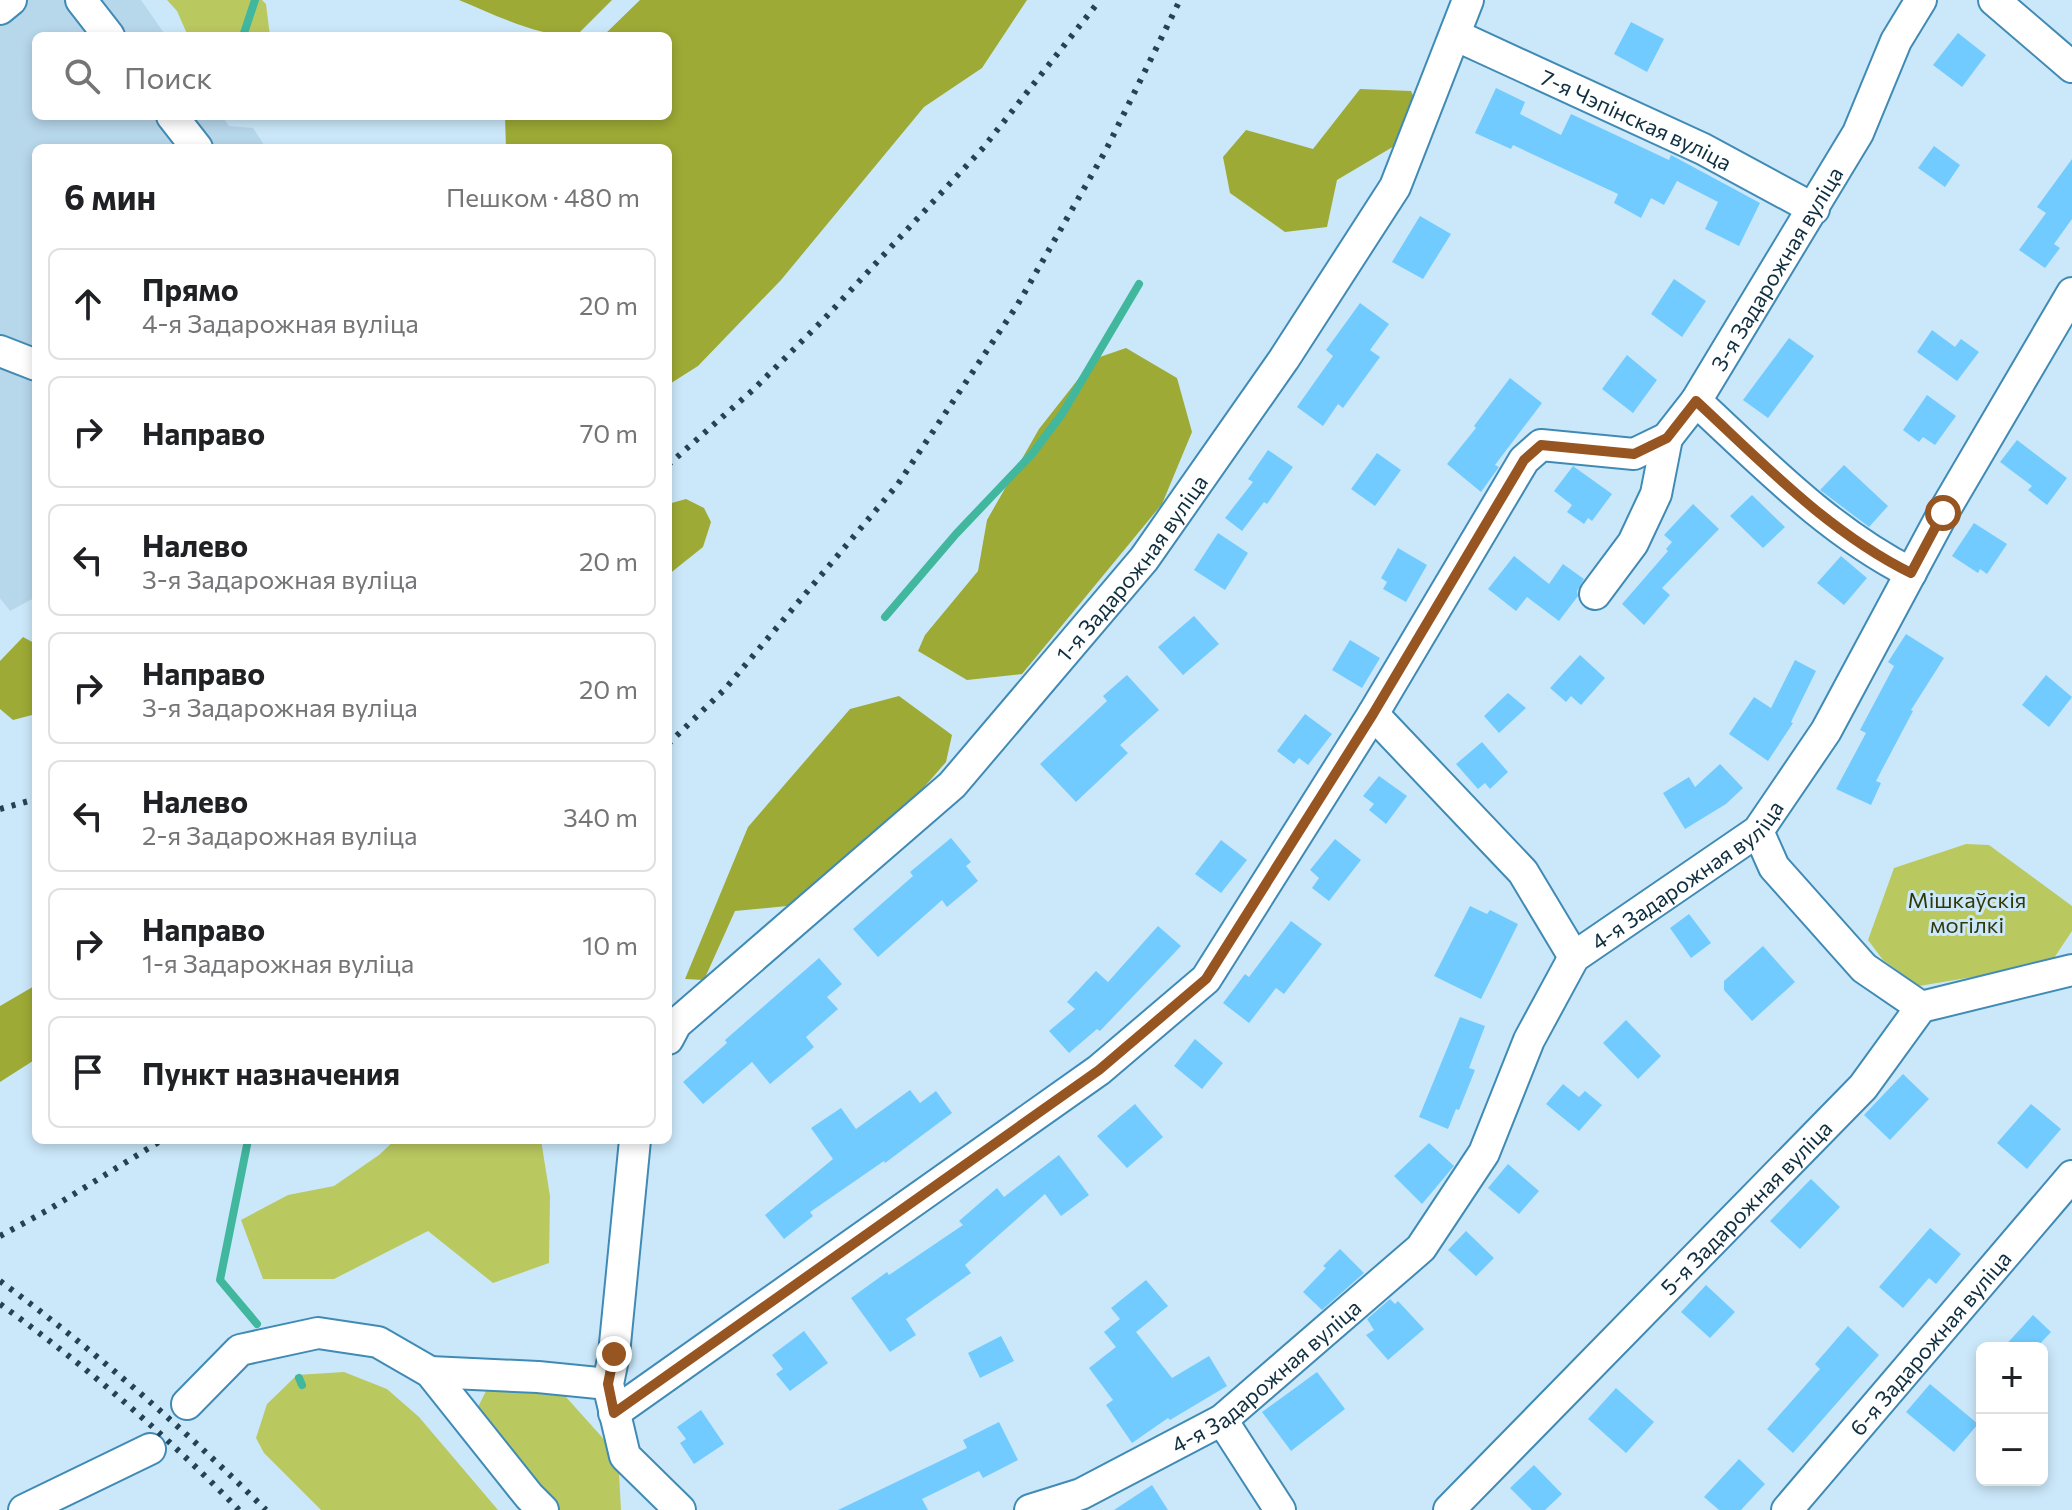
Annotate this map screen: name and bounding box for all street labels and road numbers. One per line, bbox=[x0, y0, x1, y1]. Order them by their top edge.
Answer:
street label: 7-я Чэпінская вуліца bbox=[1537, 63, 1737, 176]
street label: 3-я Задарожная вуліца bbox=[1704, 161, 1848, 375]
street label: 1-я Задарожная вуліца bbox=[1050, 469, 1213, 667]
street label: 4-я Задарожная вуліца bbox=[1585, 795, 1788, 955]
street label: 5-я Задарожная вуліца bbox=[1654, 1114, 1837, 1300]
street label: 6-я Задарожная вуліца bbox=[1843, 1245, 2016, 1441]
street label: 4-я Задарожная вуліца bbox=[1166, 1293, 1366, 1458]

